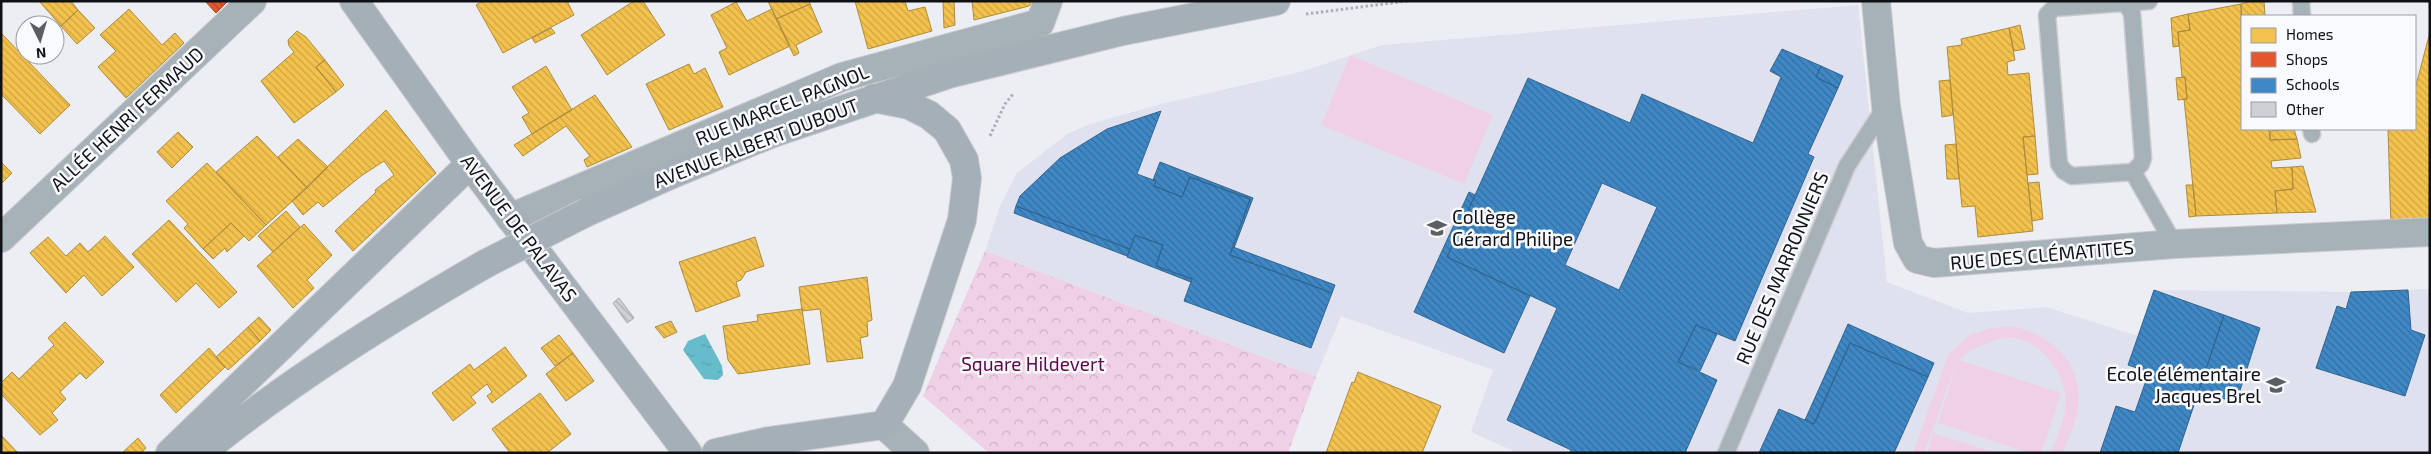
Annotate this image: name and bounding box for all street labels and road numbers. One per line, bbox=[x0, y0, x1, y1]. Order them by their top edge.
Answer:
street label: ALLÉE HENRI FERMAUD bbox=[45, 42, 208, 196]
street label: RUE MARCEL PAGNOL bbox=[692, 59, 872, 150]
street label: AVENUE ALBERT DUBOUT bbox=[650, 93, 862, 192]
street label: AVENUE DE PALAVAS bbox=[456, 149, 582, 306]
street label: RUE DES MARRONNIERS bbox=[1731, 168, 1833, 368]
street label: RUE DES CLÉMATITES bbox=[1949, 235, 2135, 274]

